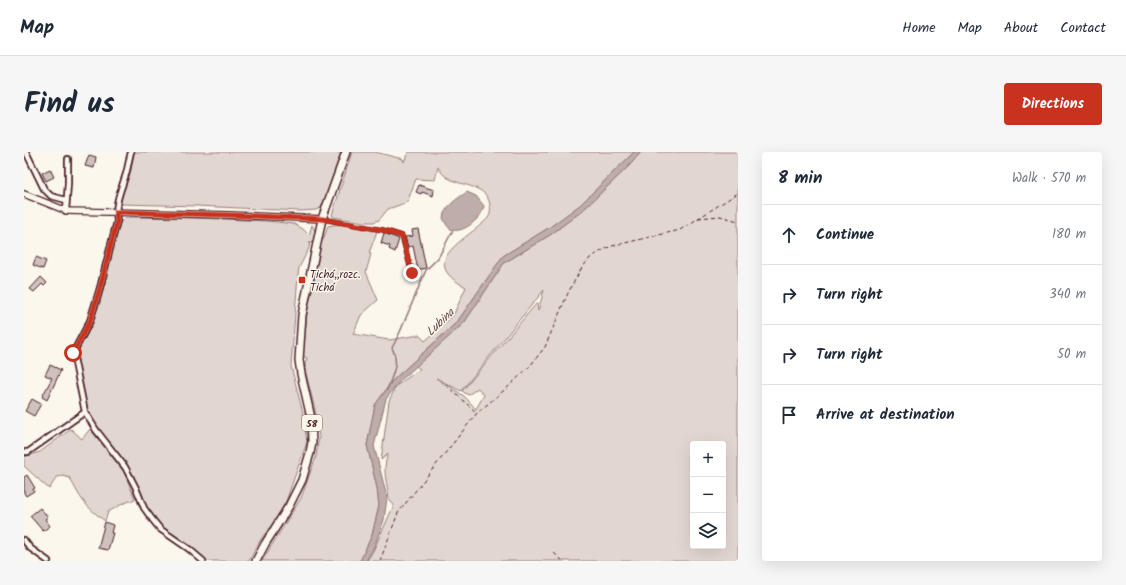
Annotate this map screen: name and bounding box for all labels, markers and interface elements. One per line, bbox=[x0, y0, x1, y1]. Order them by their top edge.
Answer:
text: Map bbox=[20, 13, 54, 43]
text: Home bbox=[902, 17, 936, 39]
text: Map bbox=[958, 17, 982, 39]
text: About bbox=[1004, 17, 1038, 39]
text: Contact bbox=[1060, 17, 1106, 39]
text: Find us bbox=[24, 82, 115, 127]
button: Directions bbox=[1004, 83, 1102, 125]
text: 8 min bbox=[778, 165, 822, 192]
text: Walk · 570 m bbox=[1012, 168, 1086, 189]
text: Continue bbox=[816, 223, 874, 247]
icon: ahead bbox=[778, 224, 800, 246]
text: 180 m bbox=[1052, 224, 1086, 245]
route end bbox=[403, 264, 421, 282]
place label: Tichá,,rozc. Tichá bbox=[310, 266, 360, 297]
marker: Tichá,,rozc. Tichá bbox=[297, 275, 307, 285]
text: Turn right bbox=[816, 283, 883, 307]
icon: right bbox=[778, 284, 800, 306]
text: 340 m bbox=[1049, 284, 1086, 305]
water label: Lubina bbox=[422, 303, 460, 341]
text: Turn right bbox=[816, 343, 883, 367]
route start bbox=[64, 344, 82, 362]
icon: right bbox=[778, 344, 800, 366]
text: 50 m bbox=[1057, 344, 1086, 365]
text: Arrive at destination bbox=[816, 403, 955, 427]
icon: arrive bbox=[778, 404, 800, 426]
road number: 58 bbox=[302, 415, 322, 431]
map controls bbox=[690, 441, 726, 549]
button: + bbox=[690, 441, 726, 477]
button: − bbox=[690, 477, 726, 513]
button: layers bbox=[690, 513, 726, 549]

